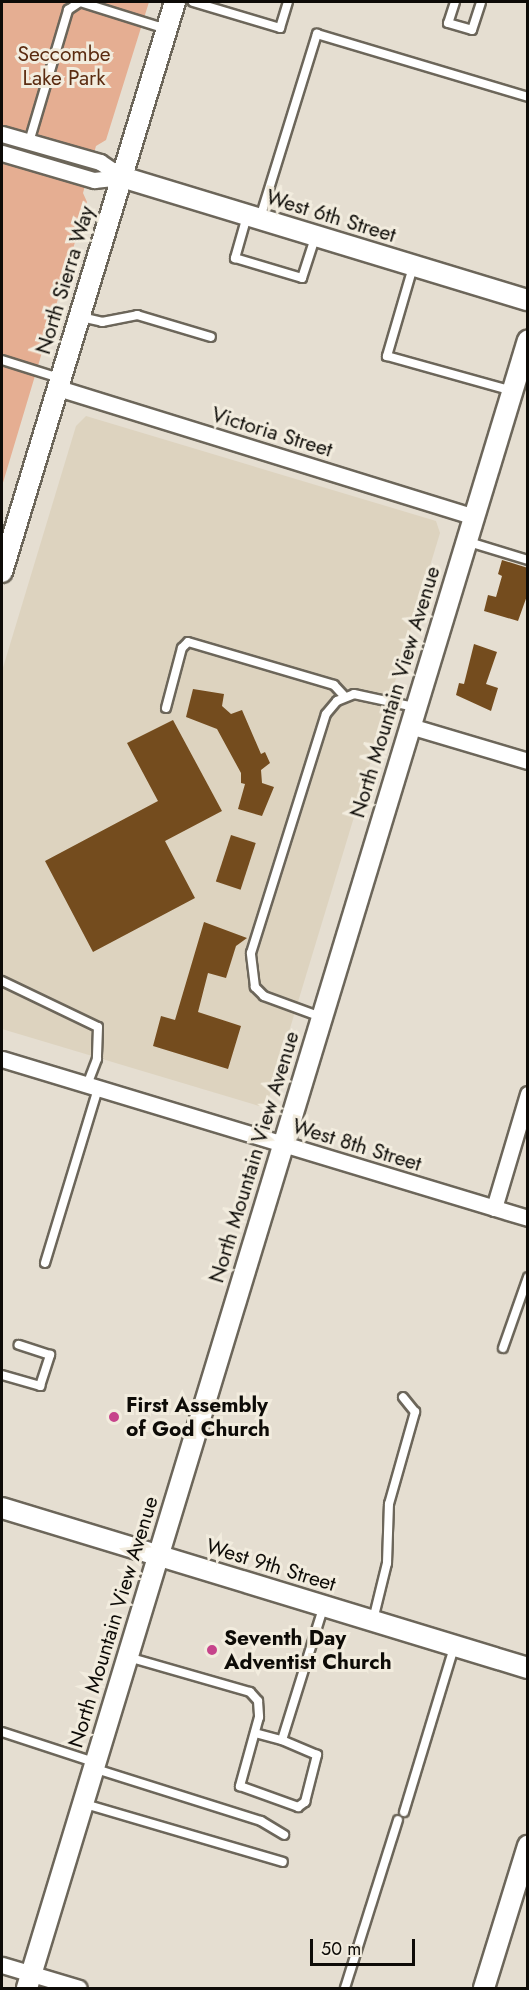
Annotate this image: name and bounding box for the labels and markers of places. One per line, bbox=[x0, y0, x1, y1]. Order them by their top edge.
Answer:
place label: First Assembly of God Church bbox=[126, 1392, 270, 1442]
marker: First Assembly of God Church bbox=[107, 1410, 121, 1424]
place label: Seventh Day Adventist Church bbox=[224, 1625, 392, 1675]
marker: Seventh Day Adventist Church bbox=[205, 1643, 219, 1657]

